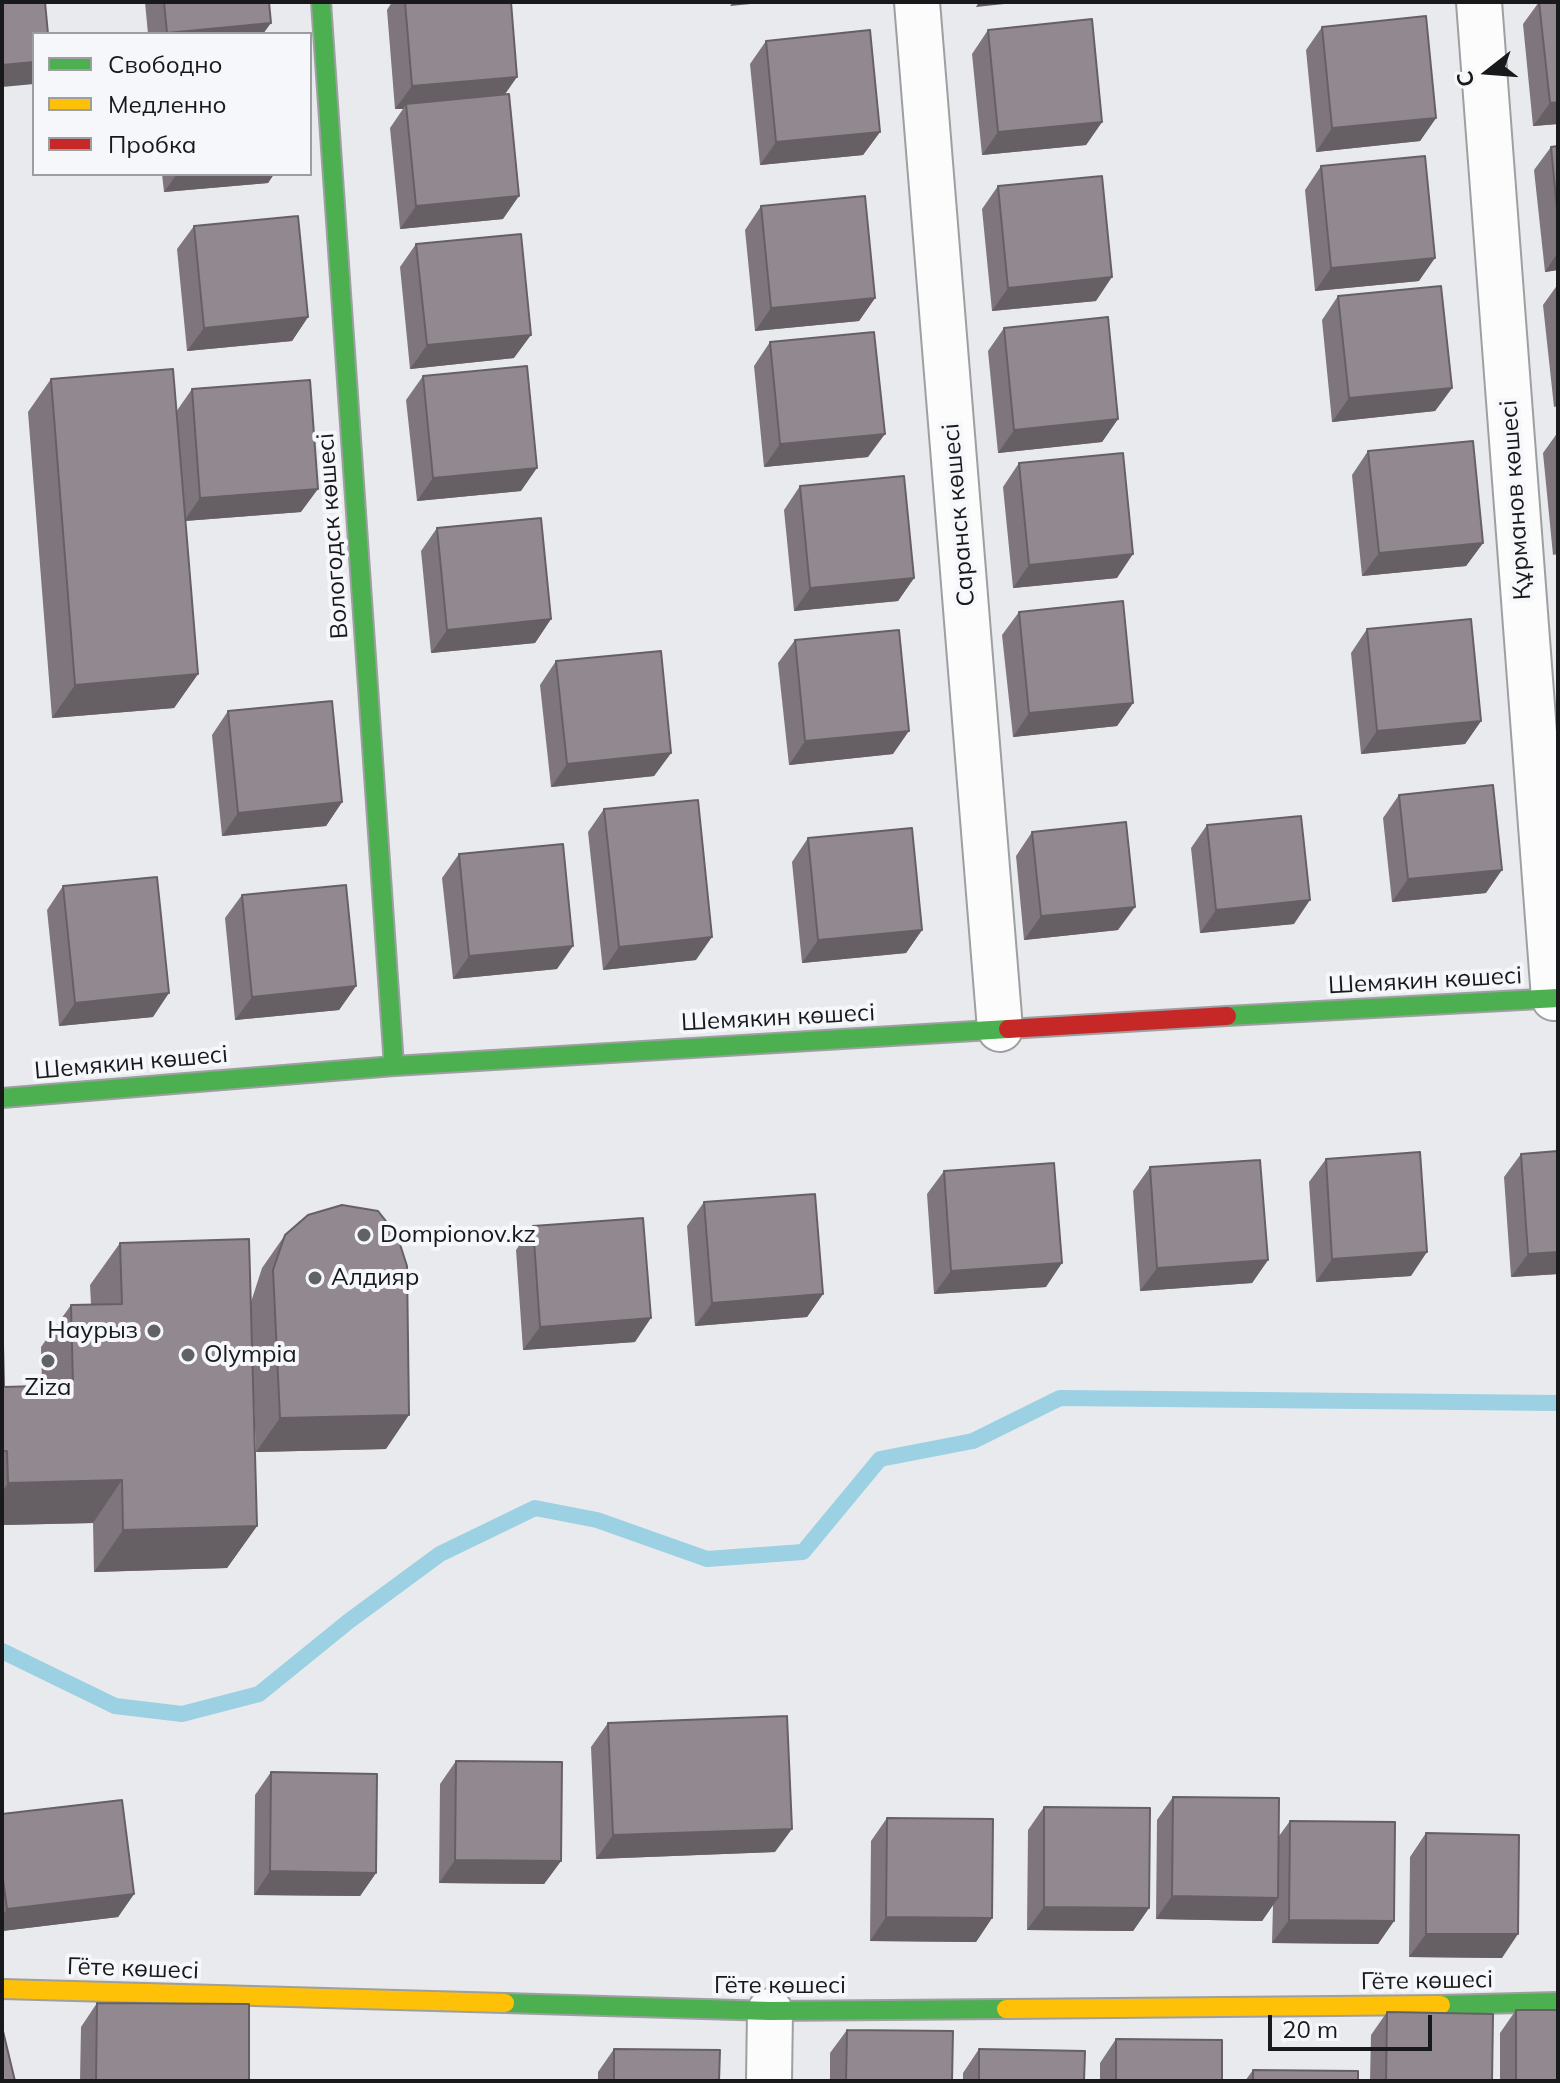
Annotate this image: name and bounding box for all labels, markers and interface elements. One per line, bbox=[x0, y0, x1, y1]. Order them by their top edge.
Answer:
legend bbox=[32, 32, 312, 176]
north arrow bbox=[1448, 32, 1528, 112]
text: Свободно bbox=[108, 49, 223, 79]
text: С bbox=[1449, 68, 1481, 90]
text: Медленно bbox=[108, 89, 227, 119]
text: Пробка bbox=[108, 129, 196, 159]
street label: Құрманов көшесі bbox=[1495, 399, 1537, 601]
street label: Саранск көшесі bbox=[937, 422, 981, 608]
street label: Вологодск көшесі bbox=[311, 432, 355, 640]
street label: Шемякин көшесі bbox=[1327, 962, 1523, 1000]
street label: Шемякин көшесі bbox=[680, 999, 876, 1037]
street label: Шемякин көшесі bbox=[33, 1040, 229, 1086]
place label: Dompionov.kz bbox=[380, 1221, 536, 1249]
marker: Dompionov.kz bbox=[355, 1226, 373, 1244]
place label: Алдияр bbox=[331, 1264, 419, 1292]
marker: Алдияр bbox=[306, 1269, 324, 1287]
place label: Наурыз bbox=[47, 1317, 138, 1345]
marker: Наурыз bbox=[145, 1322, 163, 1340]
place label: Olympia bbox=[204, 1341, 297, 1369]
marker: Olympia bbox=[179, 1346, 197, 1364]
marker: Ziza bbox=[39, 1352, 57, 1370]
place label: Ziza bbox=[25, 1374, 71, 1402]
street label: Гёте көшесі bbox=[67, 1952, 199, 1986]
street label: Гёте көшесі bbox=[1361, 1965, 1493, 1997]
street label: Гёте көшесі bbox=[714, 1972, 846, 2000]
scale bar bbox=[1272, 1999, 1436, 2049]
text: 20 m bbox=[1282, 2014, 1338, 2044]

